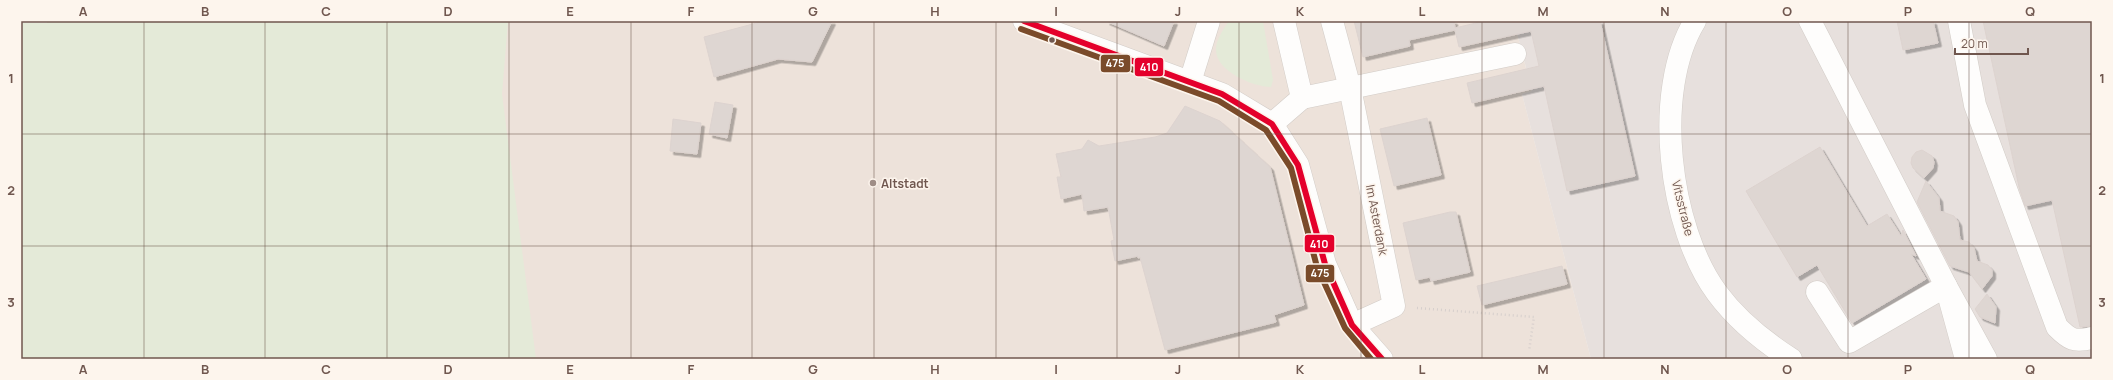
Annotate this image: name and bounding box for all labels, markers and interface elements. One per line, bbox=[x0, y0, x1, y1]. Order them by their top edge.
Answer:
text: A bbox=[79, 2, 88, 20]
text: B bbox=[201, 2, 209, 20]
text: C bbox=[321, 2, 331, 20]
text: D bbox=[443, 2, 453, 20]
text: E bbox=[566, 2, 574, 20]
text: F bbox=[688, 2, 695, 20]
text: G bbox=[808, 2, 818, 20]
text: H bbox=[930, 2, 940, 20]
text: I bbox=[1054, 2, 1058, 20]
text: J bbox=[1175, 2, 1181, 20]
text: K bbox=[1296, 2, 1305, 20]
text: L bbox=[1419, 2, 1426, 20]
text: M bbox=[1537, 2, 1549, 20]
text: N bbox=[1660, 2, 1670, 20]
text: O bbox=[1782, 2, 1792, 20]
text: P bbox=[1904, 2, 1912, 20]
text: Q bbox=[2025, 2, 2035, 20]
scale bar bbox=[1955, 30, 2028, 56]
unlabelled marker bbox=[1047, 35, 1057, 45]
text: 20 m bbox=[1961, 35, 1988, 52]
line badge: 475 bbox=[1100, 54, 1131, 73]
text: 475 bbox=[1105, 55, 1125, 70]
line badge: 410 bbox=[1134, 57, 1164, 77]
text: 410 bbox=[1140, 59, 1158, 74]
text: 1 bbox=[8, 69, 14, 87]
text: 1 bbox=[2099, 69, 2105, 87]
place label: Altstadt bbox=[881, 175, 929, 192]
marker: Altstadt bbox=[868, 178, 878, 188]
street label: Vitsstraße bbox=[1668, 178, 1698, 238]
text: 2 bbox=[7, 181, 15, 199]
text: 2 bbox=[2098, 181, 2106, 199]
street label: Im Asterdank bbox=[1362, 183, 1392, 258]
line badge: 410 bbox=[1304, 234, 1335, 253]
text: 410 bbox=[1310, 236, 1328, 251]
line badge: 475 bbox=[1305, 264, 1335, 283]
text: 475 bbox=[1310, 265, 1330, 280]
text: 3 bbox=[7, 293, 15, 311]
text: 3 bbox=[2098, 293, 2106, 311]
text: A bbox=[79, 360, 88, 378]
text: B bbox=[201, 360, 209, 378]
text: C bbox=[321, 360, 331, 378]
text: D bbox=[443, 360, 453, 378]
text: E bbox=[566, 360, 574, 378]
text: F bbox=[688, 360, 695, 378]
text: G bbox=[808, 360, 818, 378]
text: H bbox=[930, 360, 940, 378]
text: I bbox=[1054, 360, 1058, 378]
text: J bbox=[1175, 360, 1181, 378]
text: K bbox=[1296, 360, 1305, 378]
text: L bbox=[1419, 360, 1426, 378]
text: M bbox=[1537, 360, 1549, 378]
text: N bbox=[1660, 360, 1670, 378]
text: O bbox=[1782, 360, 1792, 378]
text: P bbox=[1904, 360, 1912, 378]
text: Q bbox=[2025, 360, 2035, 378]

